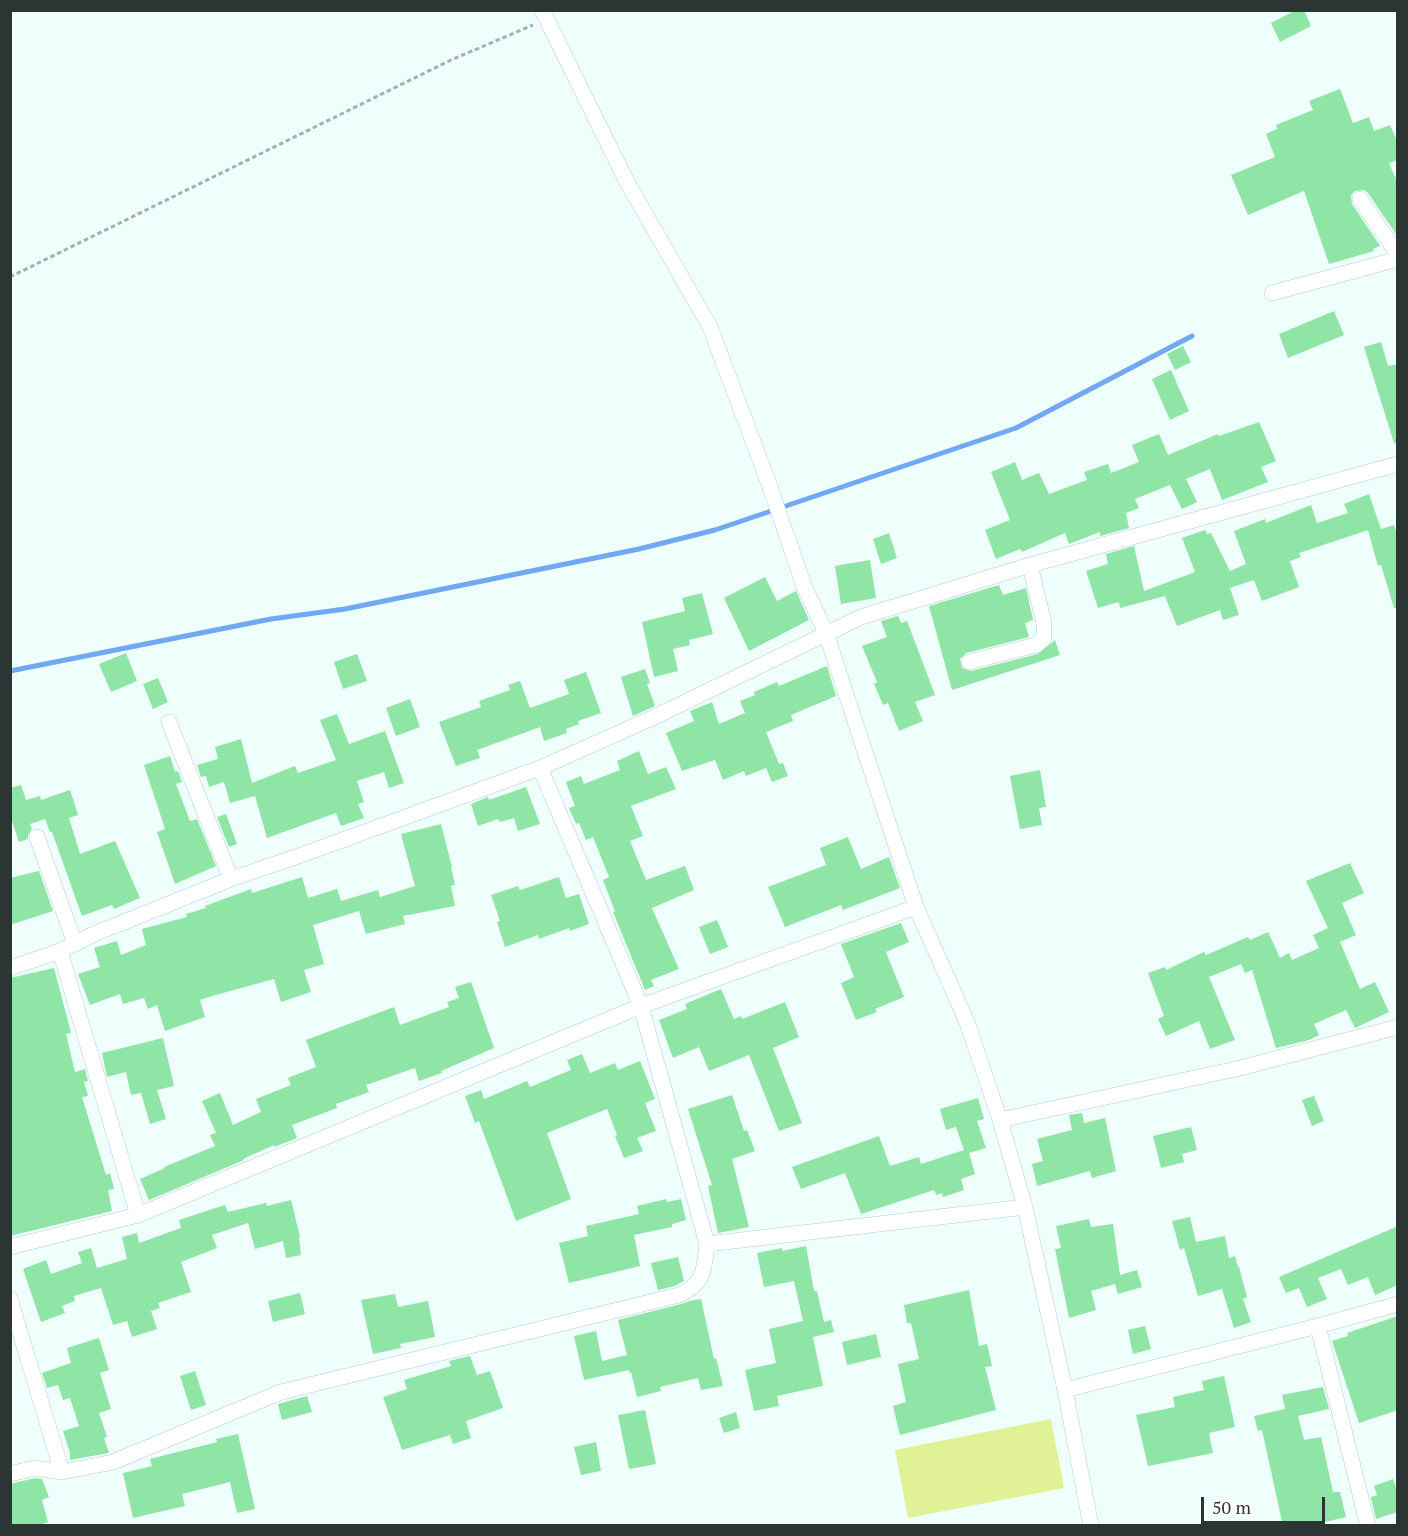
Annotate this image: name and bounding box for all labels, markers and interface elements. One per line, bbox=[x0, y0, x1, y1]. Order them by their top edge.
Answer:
scale bar bbox=[1204, 1485, 1328, 1523]
text: 50 m bbox=[1212, 1495, 1251, 1519]

